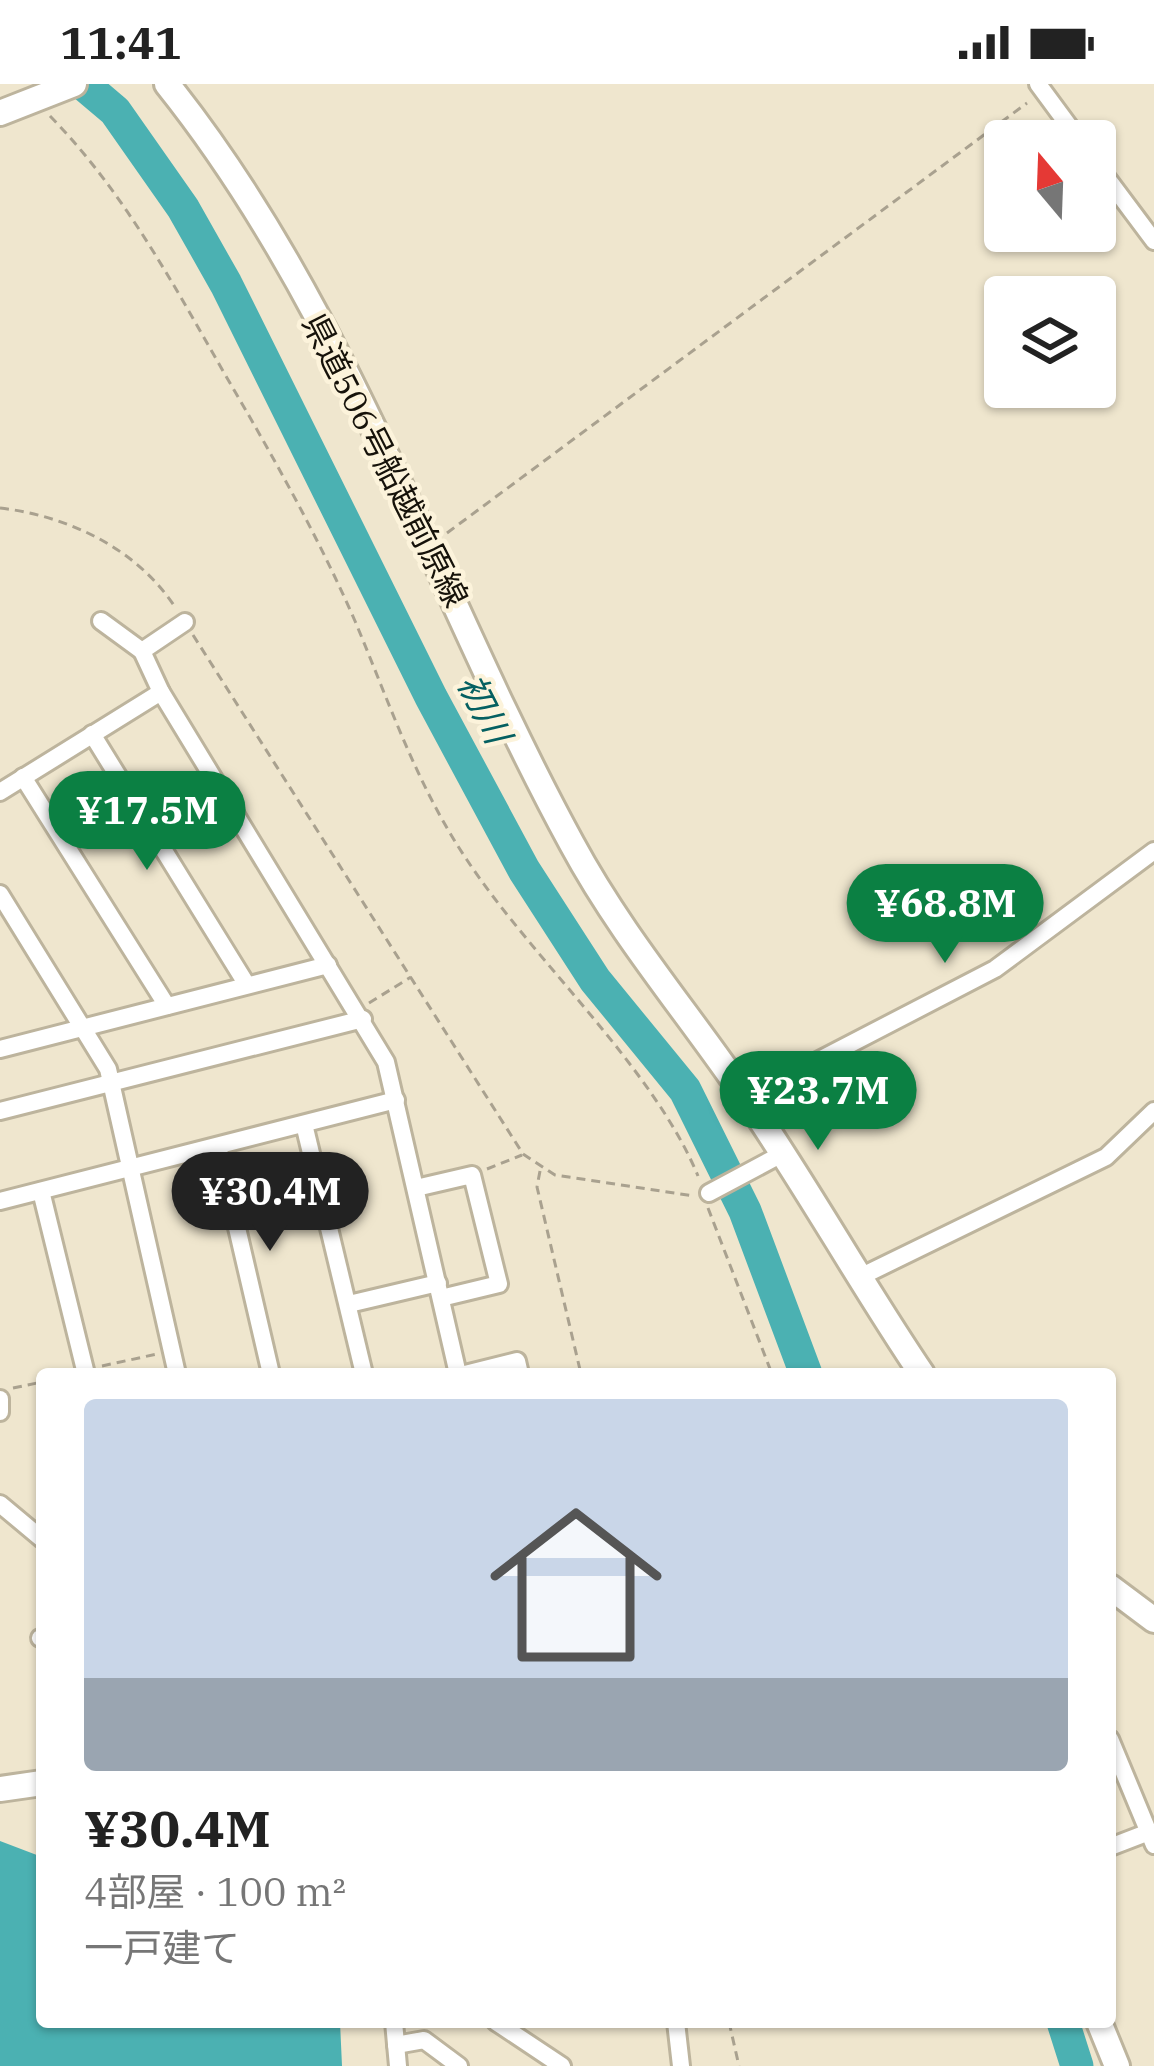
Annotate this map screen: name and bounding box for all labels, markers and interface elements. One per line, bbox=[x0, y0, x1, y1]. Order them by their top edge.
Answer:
text: 11:41 bbox=[60, 13, 182, 71]
north arrow bbox=[984, 120, 1116, 252]
map controls bbox=[984, 120, 1116, 408]
button: layers bbox=[984, 276, 1116, 408]
street label: 県道506号船越前原線 bbox=[293, 306, 479, 614]
water label: 初川 bbox=[448, 665, 524, 754]
pin: ¥17.5M bbox=[49, 771, 245, 873]
text: ¥17.5M bbox=[76, 784, 218, 835]
pin: ¥68.8M bbox=[847, 864, 1043, 966]
text: ¥68.8M bbox=[874, 877, 1016, 928]
pin: ¥23.7M bbox=[720, 1051, 916, 1153]
text: ¥23.7M bbox=[747, 1064, 889, 1115]
pin: ¥30.4M bbox=[172, 1152, 368, 1254]
text: ¥30.4M bbox=[199, 1165, 341, 1216]
icon: home bbox=[468, 1477, 684, 1693]
text: ¥30.4M bbox=[84, 1795, 271, 1861]
text: 4部屋 · 100 m² bbox=[84, 1866, 346, 1917]
text: 一戸建て bbox=[84, 1922, 240, 1973]

